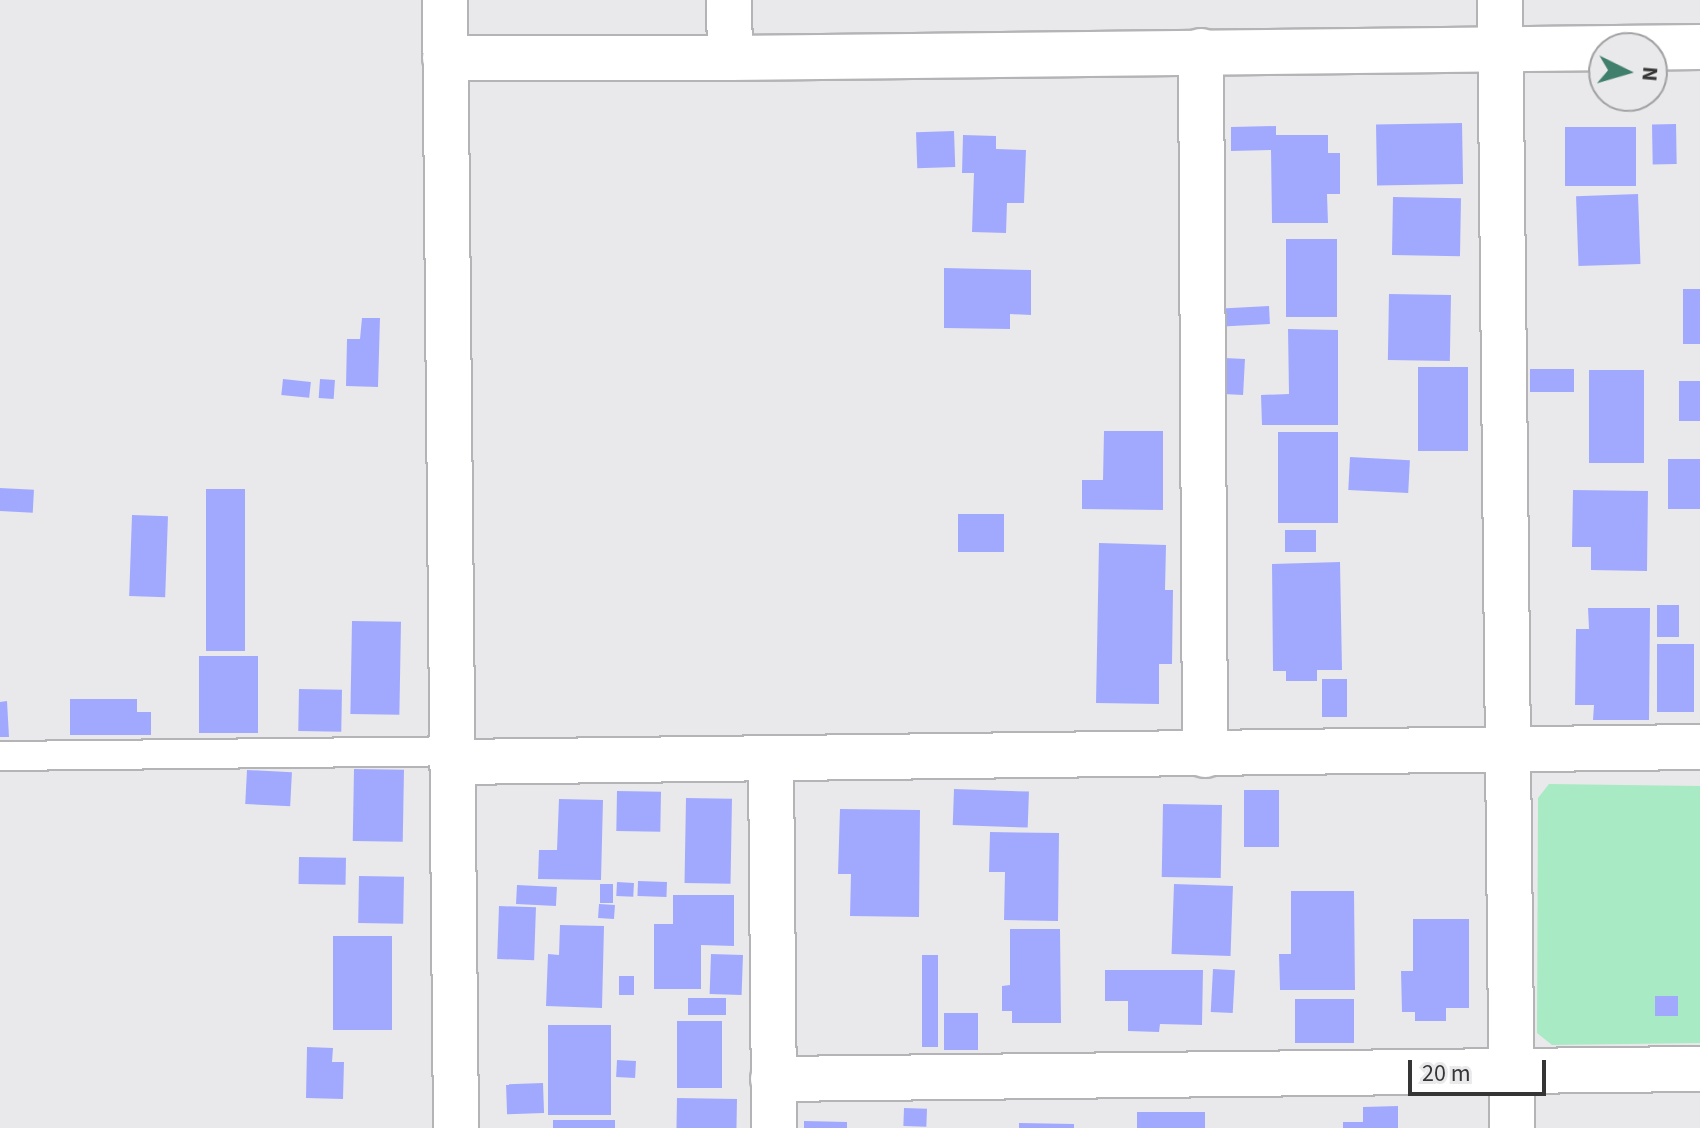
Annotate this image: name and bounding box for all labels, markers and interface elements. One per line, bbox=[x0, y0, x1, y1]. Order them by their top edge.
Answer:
north arrow bbox=[1588, 32, 1668, 112]
text: N bbox=[1633, 65, 1666, 83]
scale bar bbox=[1412, 1044, 1550, 1094]
text: 20 m bbox=[1422, 1056, 1471, 1091]

